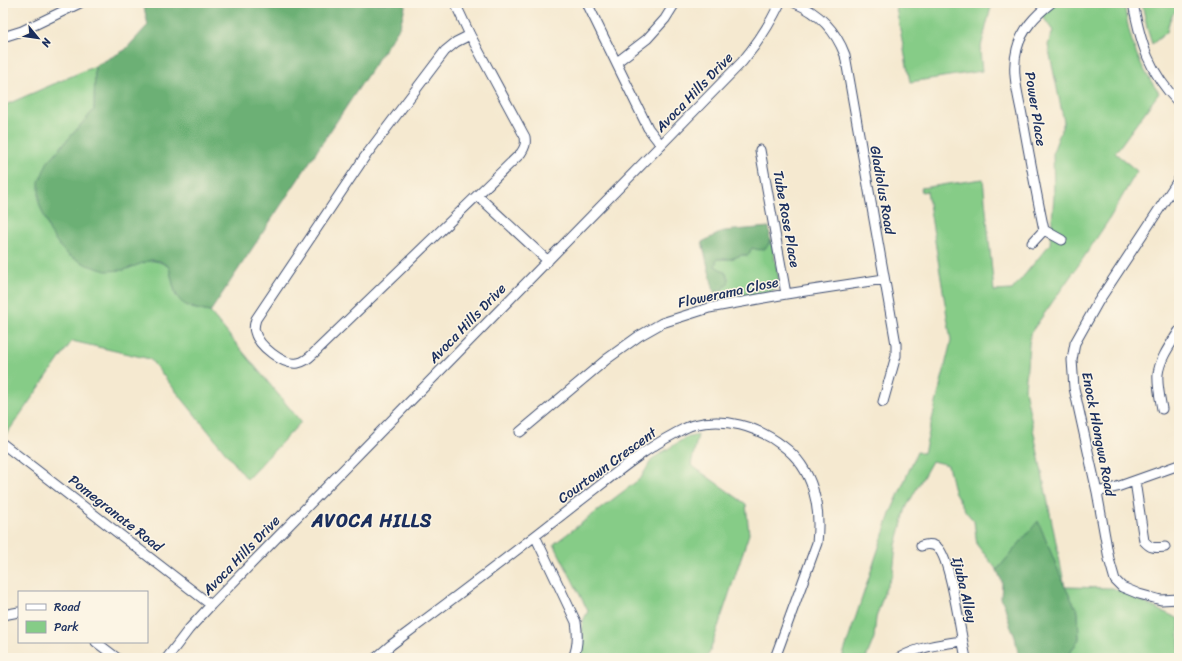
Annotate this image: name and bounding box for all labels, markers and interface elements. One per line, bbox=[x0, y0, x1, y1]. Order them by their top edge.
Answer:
north arrow bbox=[18, 18, 58, 58]
text: N bbox=[36, 34, 57, 51]
street label: Avoca Hills Drive bbox=[649, 46, 739, 139]
street label: Power Place bbox=[1017, 70, 1054, 148]
street label: Gladiolus Road bbox=[862, 144, 903, 238]
street label: Tube Rose Place bbox=[766, 169, 807, 270]
street label: Flowerama Close bbox=[676, 270, 781, 315]
street label: Avoca Hills Drive bbox=[422, 277, 512, 370]
street label: Enock Hlongwa Road bbox=[1074, 370, 1123, 500]
street label: Courtown Crescent bbox=[552, 420, 663, 510]
street label: Pomegranate Road bbox=[63, 468, 170, 560]
district label: AVOCA HILLS bbox=[311, 505, 432, 537]
street label: Avoca Hills Drive bbox=[196, 509, 286, 602]
street label: Ijuba Alley bbox=[945, 554, 984, 626]
legend bbox=[18, 591, 148, 643]
text: Road bbox=[54, 596, 81, 618]
text: Park bbox=[54, 616, 79, 638]

